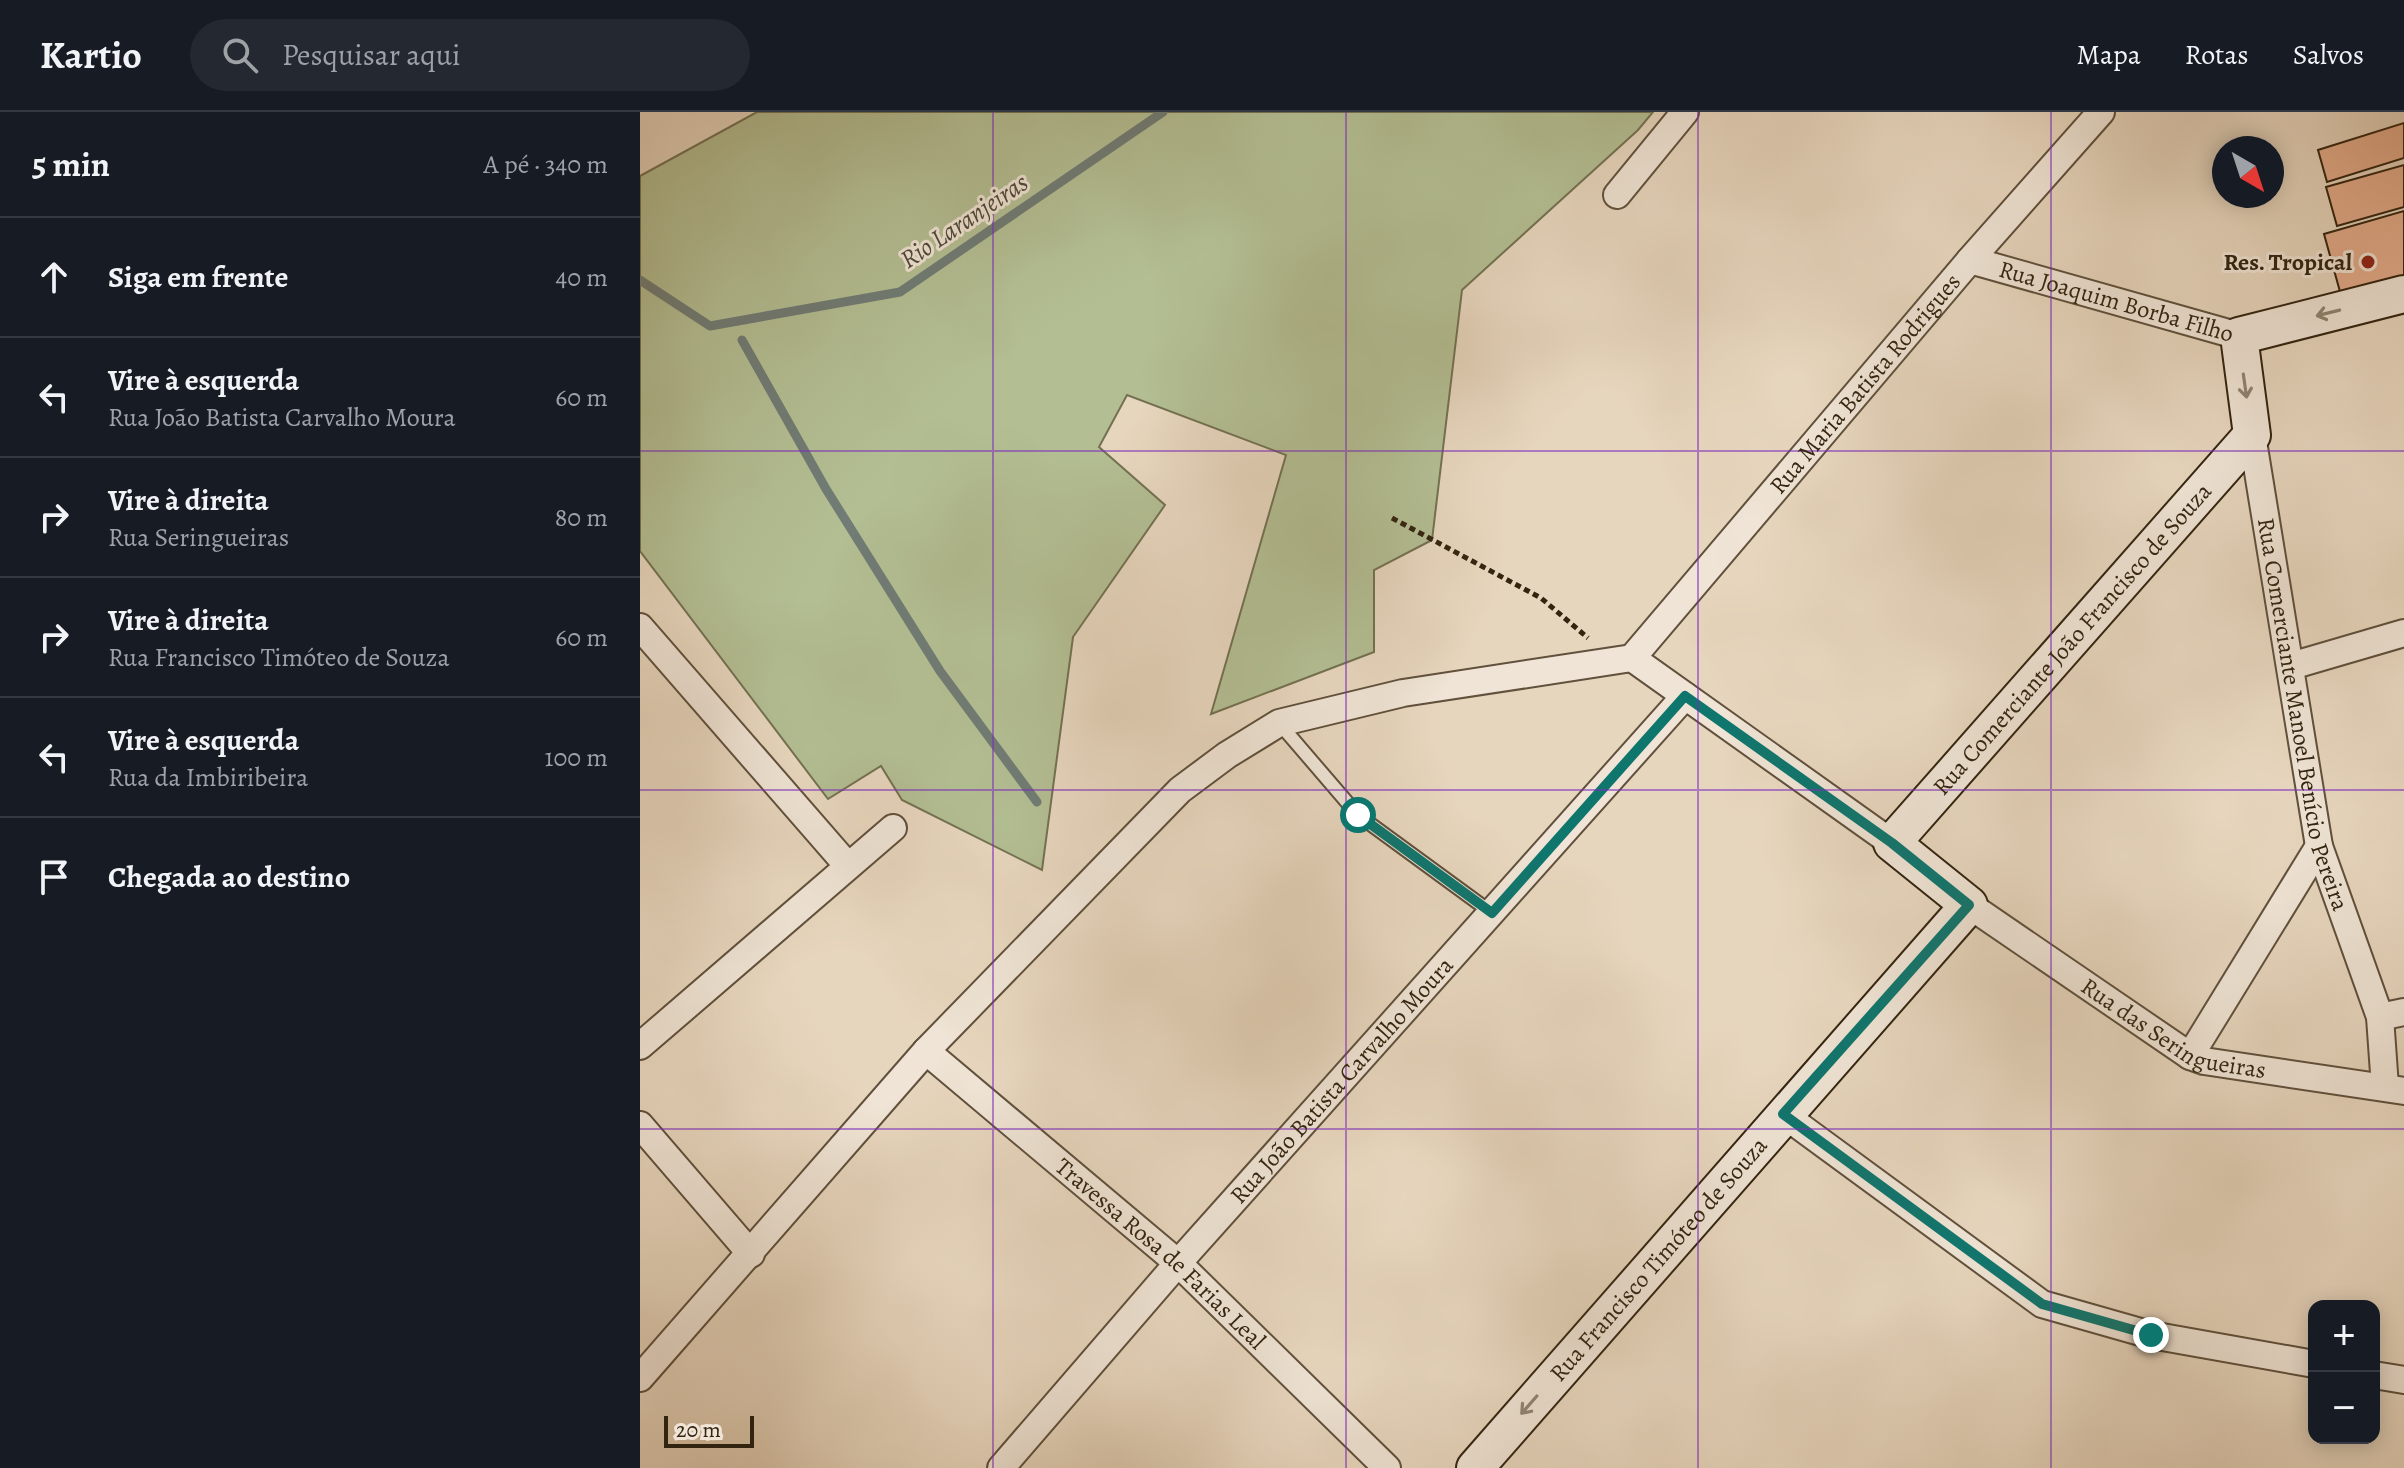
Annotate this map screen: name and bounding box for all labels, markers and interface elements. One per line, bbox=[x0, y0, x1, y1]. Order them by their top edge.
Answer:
search box bbox=[190, 19, 750, 91]
text: Kartio bbox=[40, 29, 142, 81]
icon: search bbox=[218, 33, 262, 77]
text: Pesquisar aqui bbox=[282, 35, 460, 75]
text: Mapa bbox=[2077, 36, 2141, 74]
text: Rotas bbox=[2185, 36, 2249, 74]
text: Salvos bbox=[2293, 36, 2364, 74]
north arrow bbox=[2212, 136, 2284, 208]
text: 5 min bbox=[32, 141, 110, 188]
text: A pé · 340 m bbox=[484, 147, 608, 182]
water label: Rio Laranjeiras bbox=[893, 165, 1035, 277]
place label: Res. Tropical bbox=[2223, 246, 2353, 278]
street label: Rua Joaquim Borba Filho bbox=[1995, 253, 2237, 350]
marker: Res. Tropical bbox=[2359, 253, 2377, 271]
icon: ahead bbox=[32, 255, 76, 299]
text: Siga em frente bbox=[108, 257, 288, 297]
text: 40 m bbox=[556, 260, 608, 295]
street label: Rua Maria Batista Rodrigues bbox=[1762, 267, 1968, 501]
one-way arrow bbox=[2316, 307, 2342, 322]
text: Vire à esquerda bbox=[108, 360, 299, 400]
one-way arrow bbox=[2238, 373, 2253, 398]
icon: left bbox=[32, 375, 76, 419]
text: 60 m bbox=[555, 380, 608, 415]
text: Rua João Batista Carvalho Moura bbox=[108, 400, 456, 435]
street label: Rua Comerciante João Francisco de Souza bbox=[1926, 475, 2219, 802]
text: Vire à direita bbox=[108, 480, 269, 520]
icon: right bbox=[32, 495, 76, 539]
text: 80 m bbox=[555, 500, 608, 535]
street label: Rua Comerciante Manoel Benício Pereira bbox=[2250, 515, 2357, 916]
text: Rua Seringueiras bbox=[108, 520, 289, 555]
text: Vire à direita bbox=[108, 600, 269, 640]
icon: right bbox=[32, 615, 76, 659]
text: 60 m bbox=[555, 620, 608, 655]
text: Rua Francisco Timóteo de Souza bbox=[108, 640, 450, 675]
text: Vire à esquerda bbox=[108, 720, 299, 760]
icon: left bbox=[32, 735, 76, 779]
text: 100 m bbox=[545, 740, 608, 775]
text: Rua da Imbiribeira bbox=[108, 760, 308, 795]
route start bbox=[1340, 797, 1376, 833]
icon: arrive bbox=[32, 855, 76, 899]
text: Chegada ao destino bbox=[108, 857, 350, 897]
street label: Rua João Batista Carvalho Moura bbox=[1223, 949, 1461, 1211]
street label: Rua das Seringueiras bbox=[2075, 970, 2268, 1086]
street label: Rua Francisco Timóteo de Souza bbox=[1542, 1129, 1775, 1388]
street label: Travessa Rosa de Farias Leal bbox=[1049, 1151, 1273, 1356]
map controls bbox=[2308, 1300, 2380, 1444]
button: + bbox=[2308, 1300, 2380, 1372]
route end bbox=[2133, 1317, 2169, 1353]
button: − bbox=[2308, 1372, 2380, 1444]
one-way arrow bbox=[1521, 1395, 1539, 1415]
scale bar bbox=[664, 1412, 754, 1448]
text: 20 m bbox=[676, 1415, 721, 1445]

